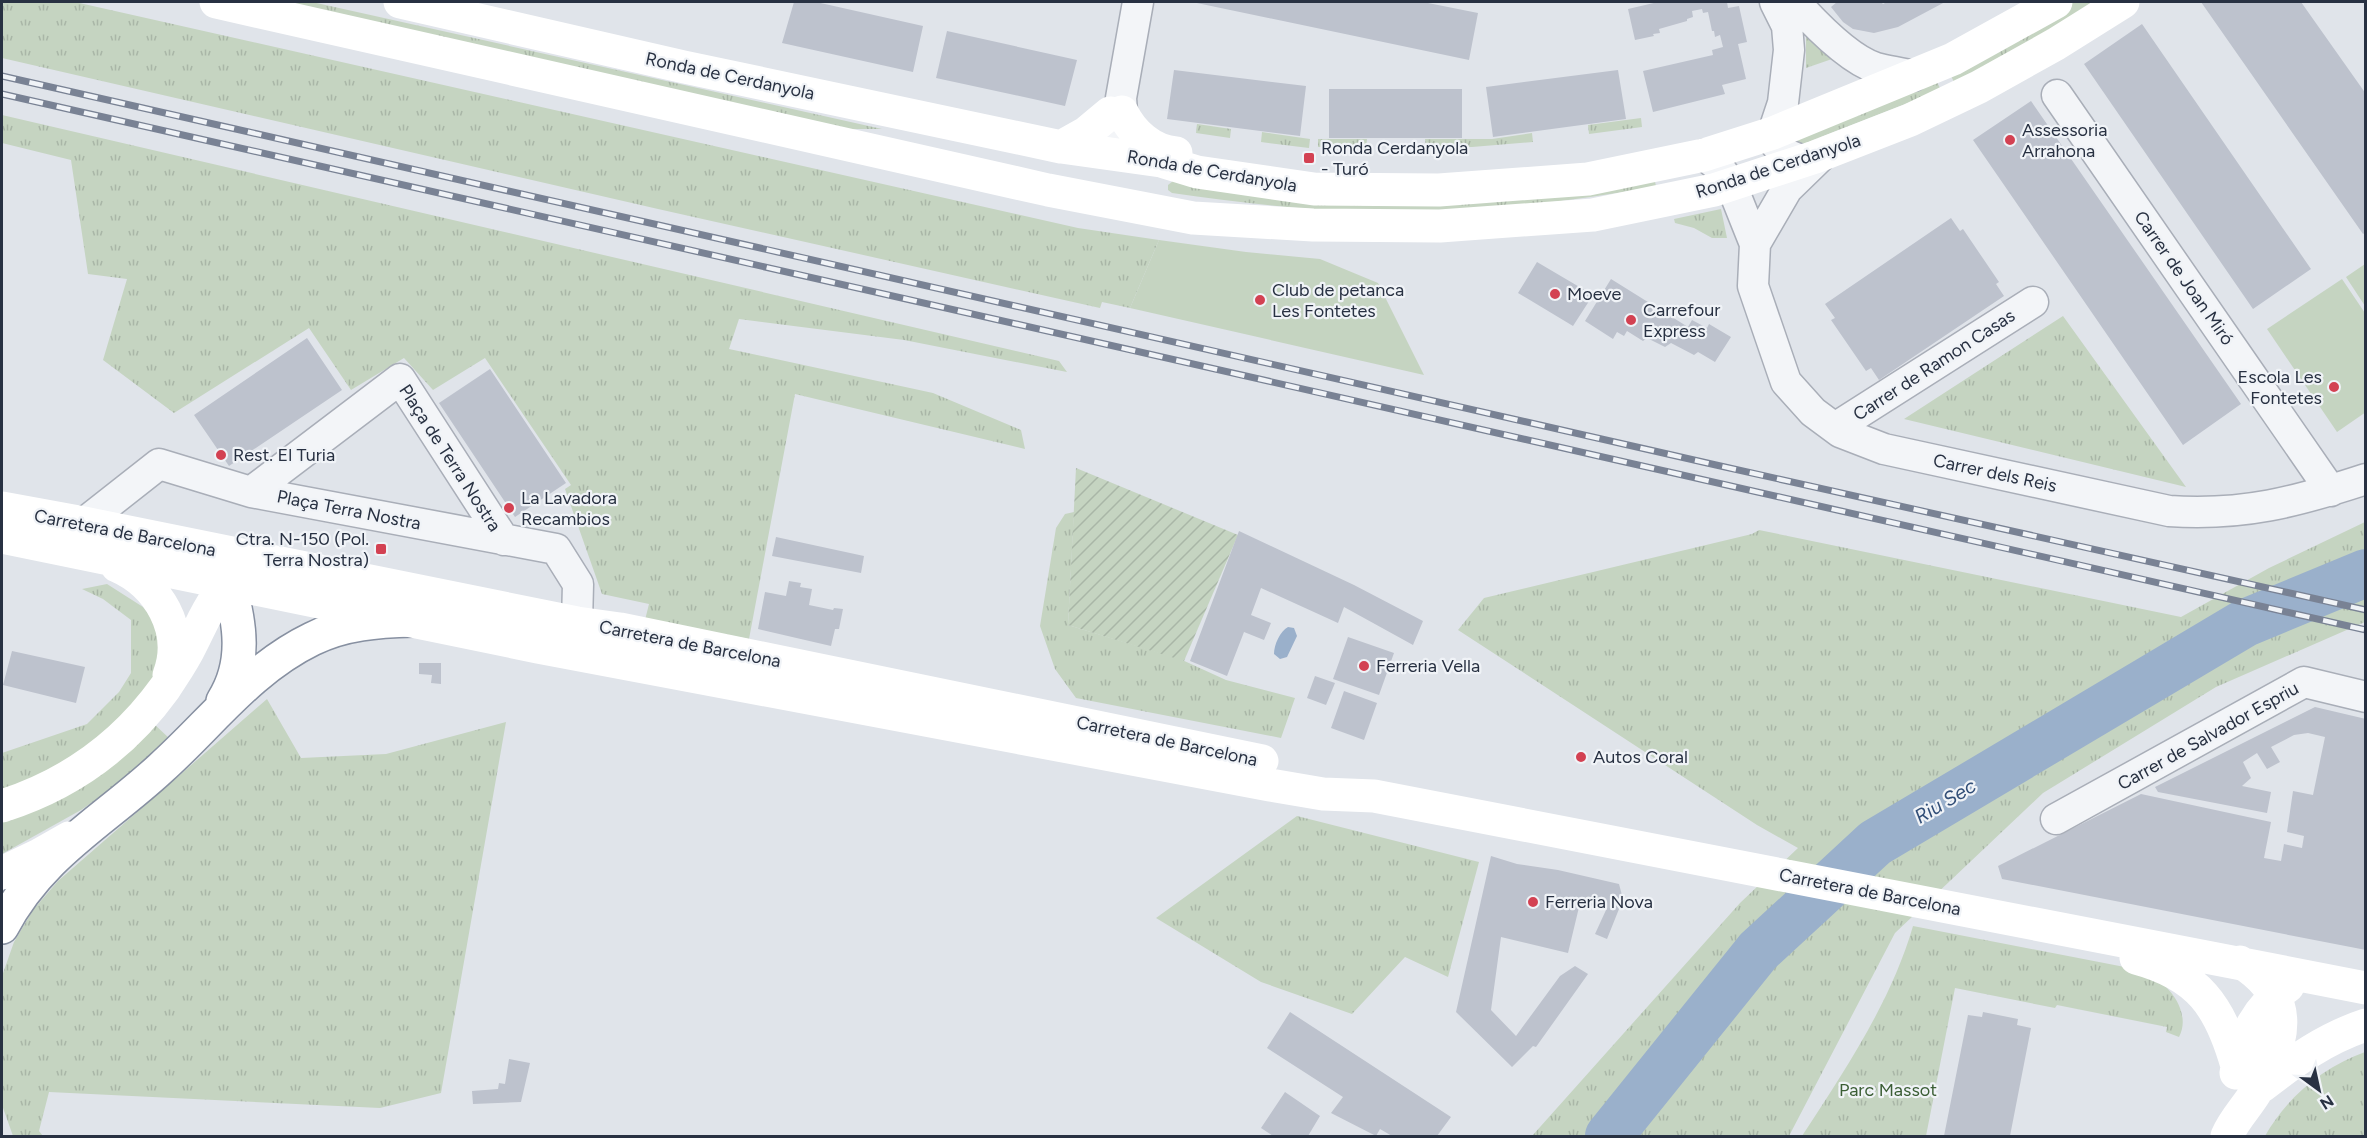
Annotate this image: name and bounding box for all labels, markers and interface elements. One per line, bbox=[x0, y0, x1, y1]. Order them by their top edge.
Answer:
street label: Ronda de Cerdanyola bbox=[644, 47, 816, 105]
place label: Assessoria Arrahona bbox=[2022, 119, 2107, 162]
street label: Ronda de Cerdanyola bbox=[1693, 129, 1863, 203]
marker: Assessoria Arrahona bbox=[2003, 133, 2017, 147]
place label: Ronda Cerdanyola - Turó bbox=[1321, 137, 1468, 180]
street label: Ronda de Cerdanyola bbox=[1125, 145, 1299, 197]
marker: Ronda Cerdanyola - Turó bbox=[1302, 151, 1316, 165]
street label: Carrer de Joan Miró bbox=[2129, 207, 2239, 349]
place label: Club de petanca Les Fontetes bbox=[1272, 279, 1404, 322]
place label: Moeve bbox=[1567, 283, 1621, 305]
marker: Moeve bbox=[1548, 287, 1562, 301]
marker: Club de petanca Les Fontetes bbox=[1253, 293, 1267, 307]
place label: Carrefour Express bbox=[1643, 299, 1720, 342]
street label: Carrer de Ramon Casas bbox=[1849, 304, 2019, 426]
marker: Carrefour Express bbox=[1624, 313, 1638, 327]
place label: Escola Les Fontetes bbox=[2238, 366, 2322, 409]
street label: Plaça de Terra Nostra bbox=[394, 380, 506, 536]
marker: Escola Les Fontetes bbox=[2327, 380, 2341, 394]
place label: Rest. El Turia bbox=[233, 444, 335, 466]
marker: Rest. El Turia bbox=[214, 448, 228, 462]
street label: Carrer dels Reis bbox=[1931, 449, 2059, 497]
street label: Plaça Terra Nostra bbox=[275, 485, 423, 535]
place label: La Lavadora Recambios bbox=[521, 487, 617, 530]
marker: La Lavadora Recambios bbox=[502, 501, 516, 515]
street label: Carretera de Barcelona bbox=[32, 505, 218, 561]
place label: Ctra. N-150 (Pol. Terra Nostra) bbox=[236, 528, 369, 571]
marker: Ctra. N-150 (Pol. Terra Nostra) bbox=[374, 542, 388, 556]
street label: Carretera de Barcelona bbox=[597, 616, 783, 672]
place label: Ferreria Vella bbox=[1376, 655, 1480, 677]
marker: Ferreria Vella bbox=[1357, 659, 1371, 673]
street label: Carrer de Salvador Espriu bbox=[2114, 677, 2302, 795]
street label: Carretera de Barcelona bbox=[1074, 711, 1260, 771]
place label: Autos Coral bbox=[1593, 746, 1688, 768]
marker: Autos Coral bbox=[1574, 750, 1588, 764]
water label: Riu Sec bbox=[1910, 773, 1980, 829]
street label: Carretera de Barcelona bbox=[1777, 864, 1963, 920]
place label: Ferreria Nova bbox=[1545, 891, 1653, 913]
marker: Ferreria Nova bbox=[1526, 895, 1540, 909]
north arrow bbox=[2289, 1060, 2349, 1120]
park label: Parc Massot bbox=[1839, 1079, 1937, 1101]
text: N bbox=[2317, 1091, 2337, 1113]

